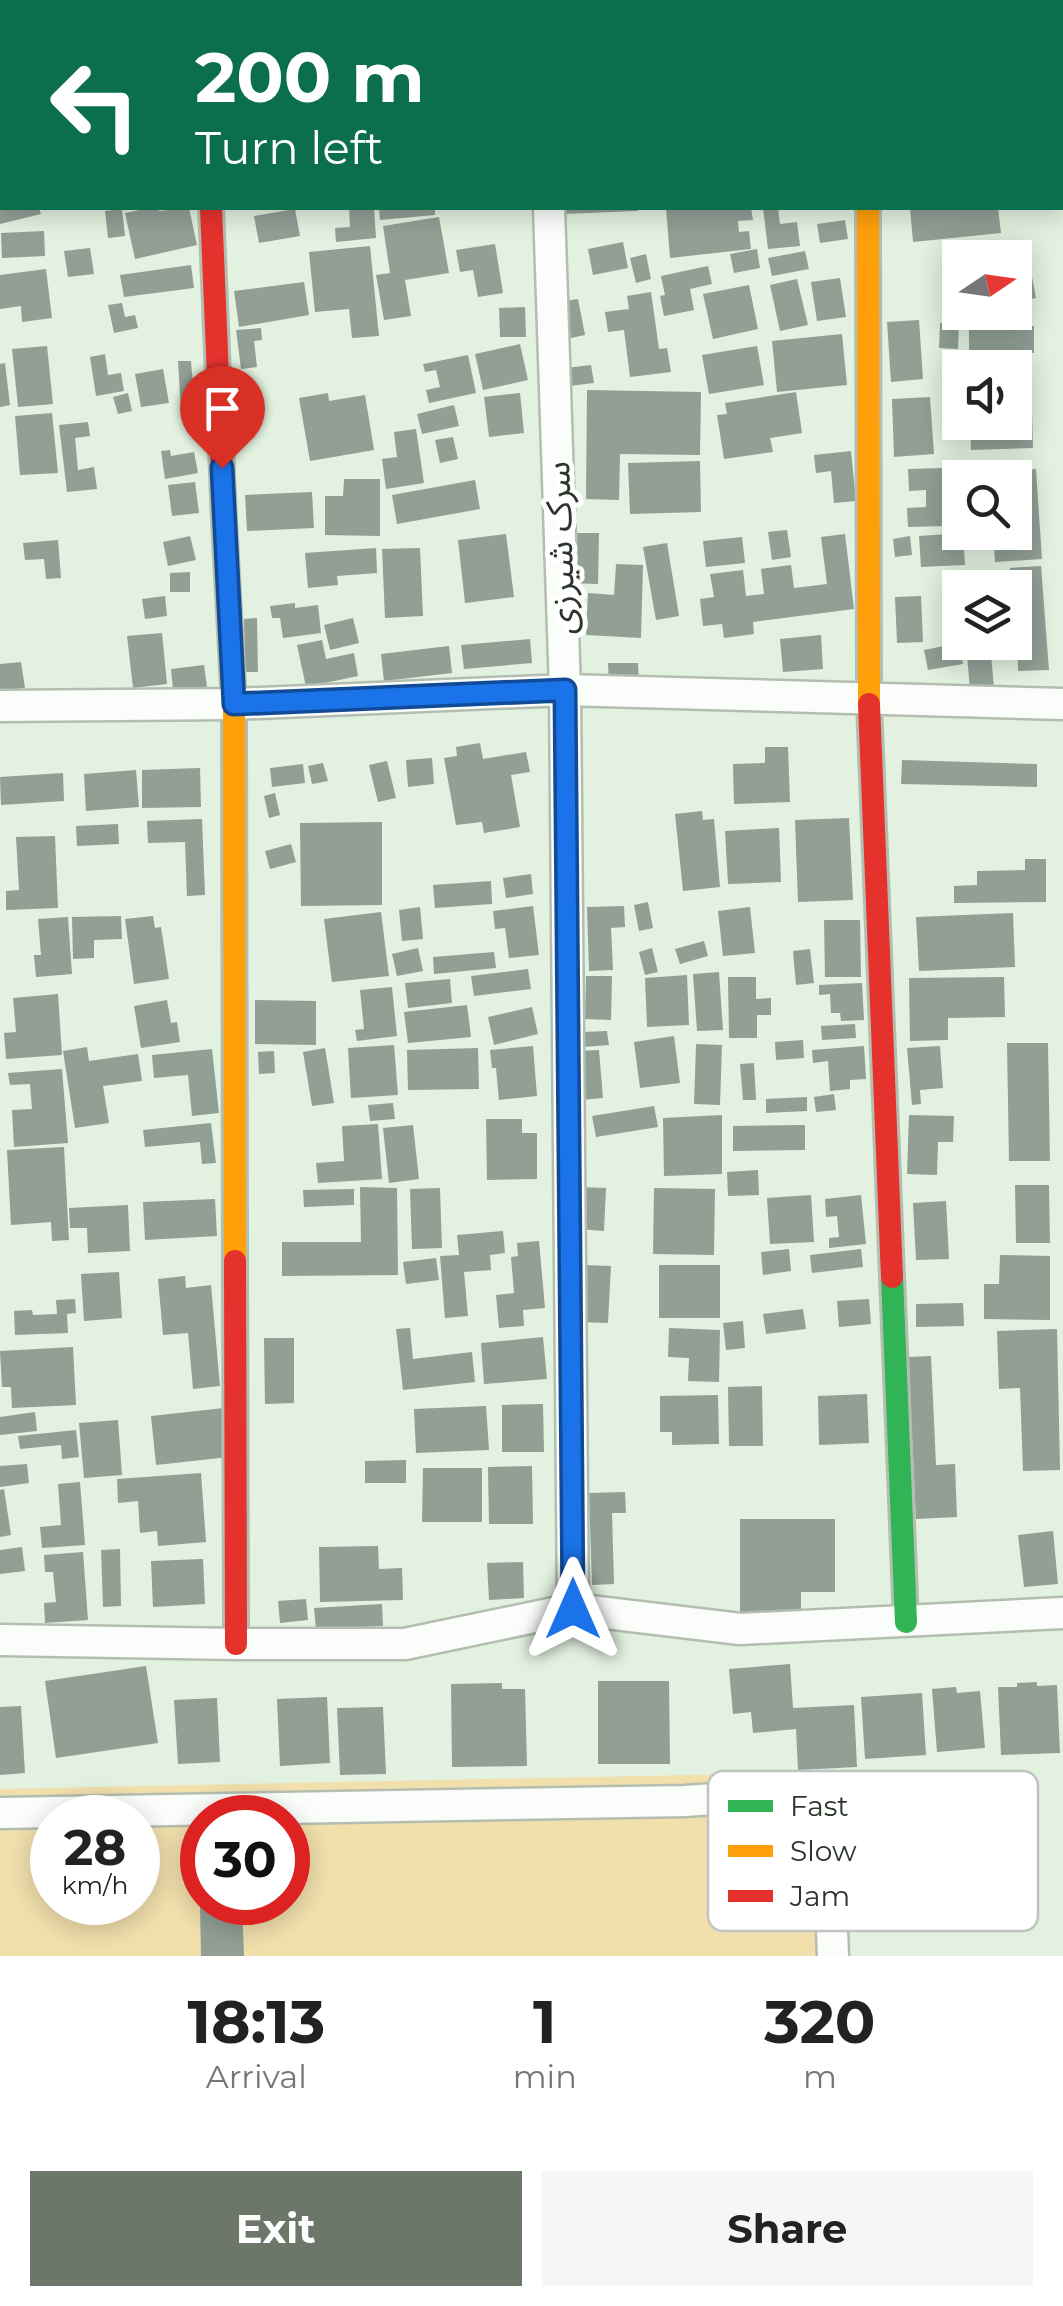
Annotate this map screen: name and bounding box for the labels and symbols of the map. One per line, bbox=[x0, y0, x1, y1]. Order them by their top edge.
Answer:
north arrow bbox=[942, 240, 1032, 330]
pin bbox=[180, 366, 265, 469]
street label: سرک شیرزی bbox=[535, 461, 584, 636]
position arrow bbox=[521, 1557, 625, 1661]
legend bbox=[708, 1771, 1038, 1931]
text: Fast bbox=[790, 1789, 849, 1823]
speed limit sign: 30 bbox=[180, 1795, 310, 1925]
text: Slow bbox=[790, 1834, 857, 1868]
text: Jam bbox=[789, 1879, 850, 1913]

